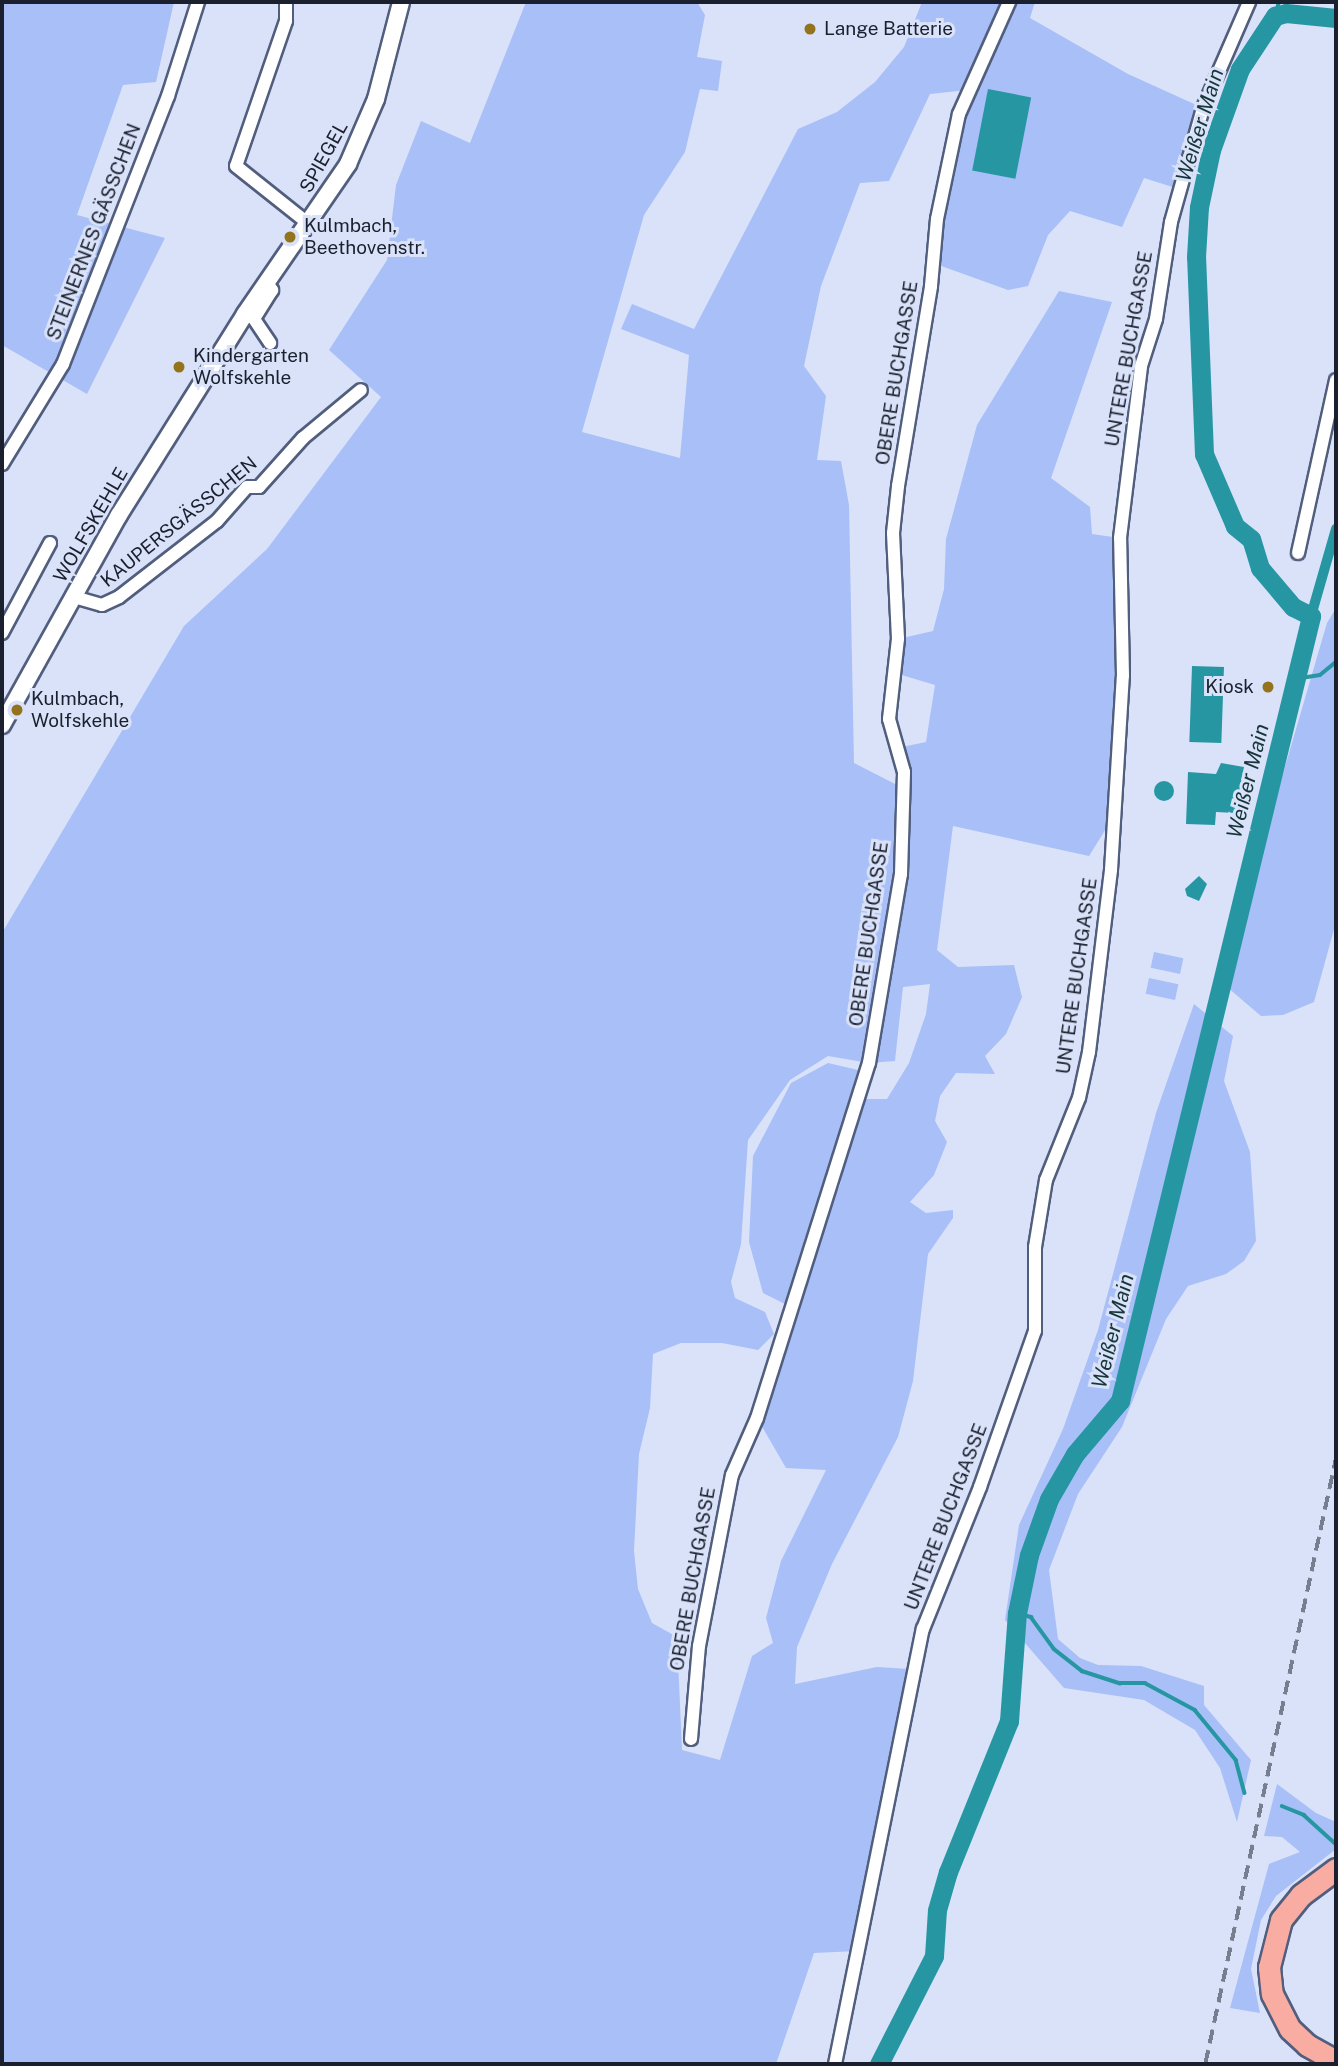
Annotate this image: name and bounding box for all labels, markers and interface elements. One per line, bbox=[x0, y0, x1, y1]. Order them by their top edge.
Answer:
place label: Lange Batterie bbox=[824, 18, 953, 40]
marker: Lange Batterie bbox=[802, 21, 818, 37]
water label: Weißer Main bbox=[1171, 65, 1229, 185]
street label: SPIEGEL bbox=[295, 117, 353, 197]
street label: STEINERNES GÄSSCHEN bbox=[42, 121, 146, 343]
place label: Kulmbach, Beethovenstr. bbox=[304, 215, 425, 259]
marker: Kulmbach, Beethovenstr. bbox=[282, 229, 298, 245]
street label: UNTERE BUCHGASSE bbox=[1101, 249, 1157, 449]
street label: OBERE BUCHGASSE bbox=[871, 279, 923, 467]
place label: Kindergarten Wolfskehle bbox=[193, 345, 309, 389]
marker: Kindergarten Wolfskehle bbox=[171, 359, 187, 375]
street label: KAUPERSGÄSSCHEN bbox=[96, 452, 262, 592]
street label: WOLFSKEHLE bbox=[49, 464, 133, 586]
place label: Kiosk bbox=[1205, 676, 1254, 698]
marker: Kiosk bbox=[1260, 679, 1276, 695]
place label: Kulmbach, Wolfskehle bbox=[31, 688, 129, 732]
marker: Kulmbach, Wolfskehle bbox=[9, 702, 25, 718]
water label: Weißer Main bbox=[1222, 721, 1274, 841]
street label: OBERE BUCHGASSE bbox=[845, 840, 893, 1028]
street label: UNTERE BUCHGASSE bbox=[1052, 876, 1102, 1076]
water label: Weißer Main bbox=[1087, 1271, 1139, 1391]
street label: UNTERE BUCHGASSE bbox=[900, 1420, 992, 1614]
street label: OBERE BUCHGASSE bbox=[666, 1485, 720, 1673]

